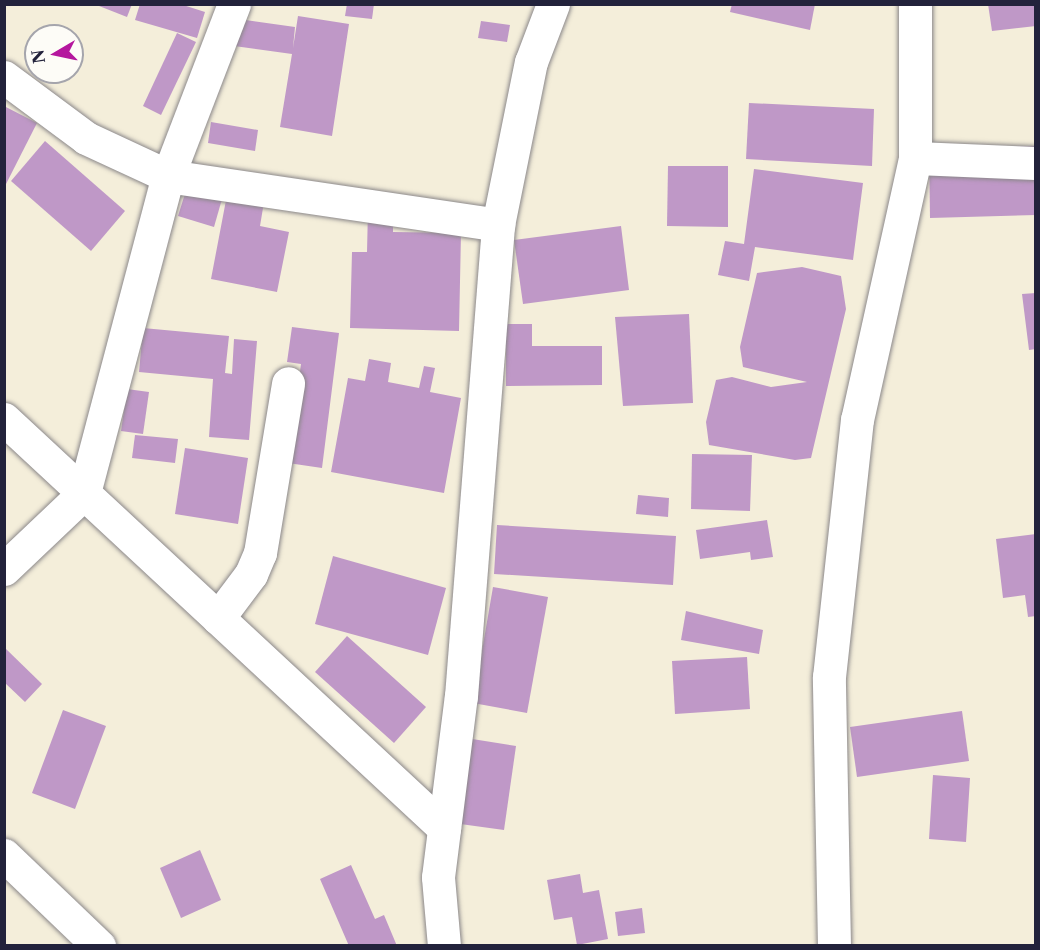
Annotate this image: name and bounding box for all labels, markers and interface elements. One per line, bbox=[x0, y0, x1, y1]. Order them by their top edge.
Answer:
north arrow bbox=[24, 24, 84, 84]
text: N bbox=[27, 48, 49, 65]

